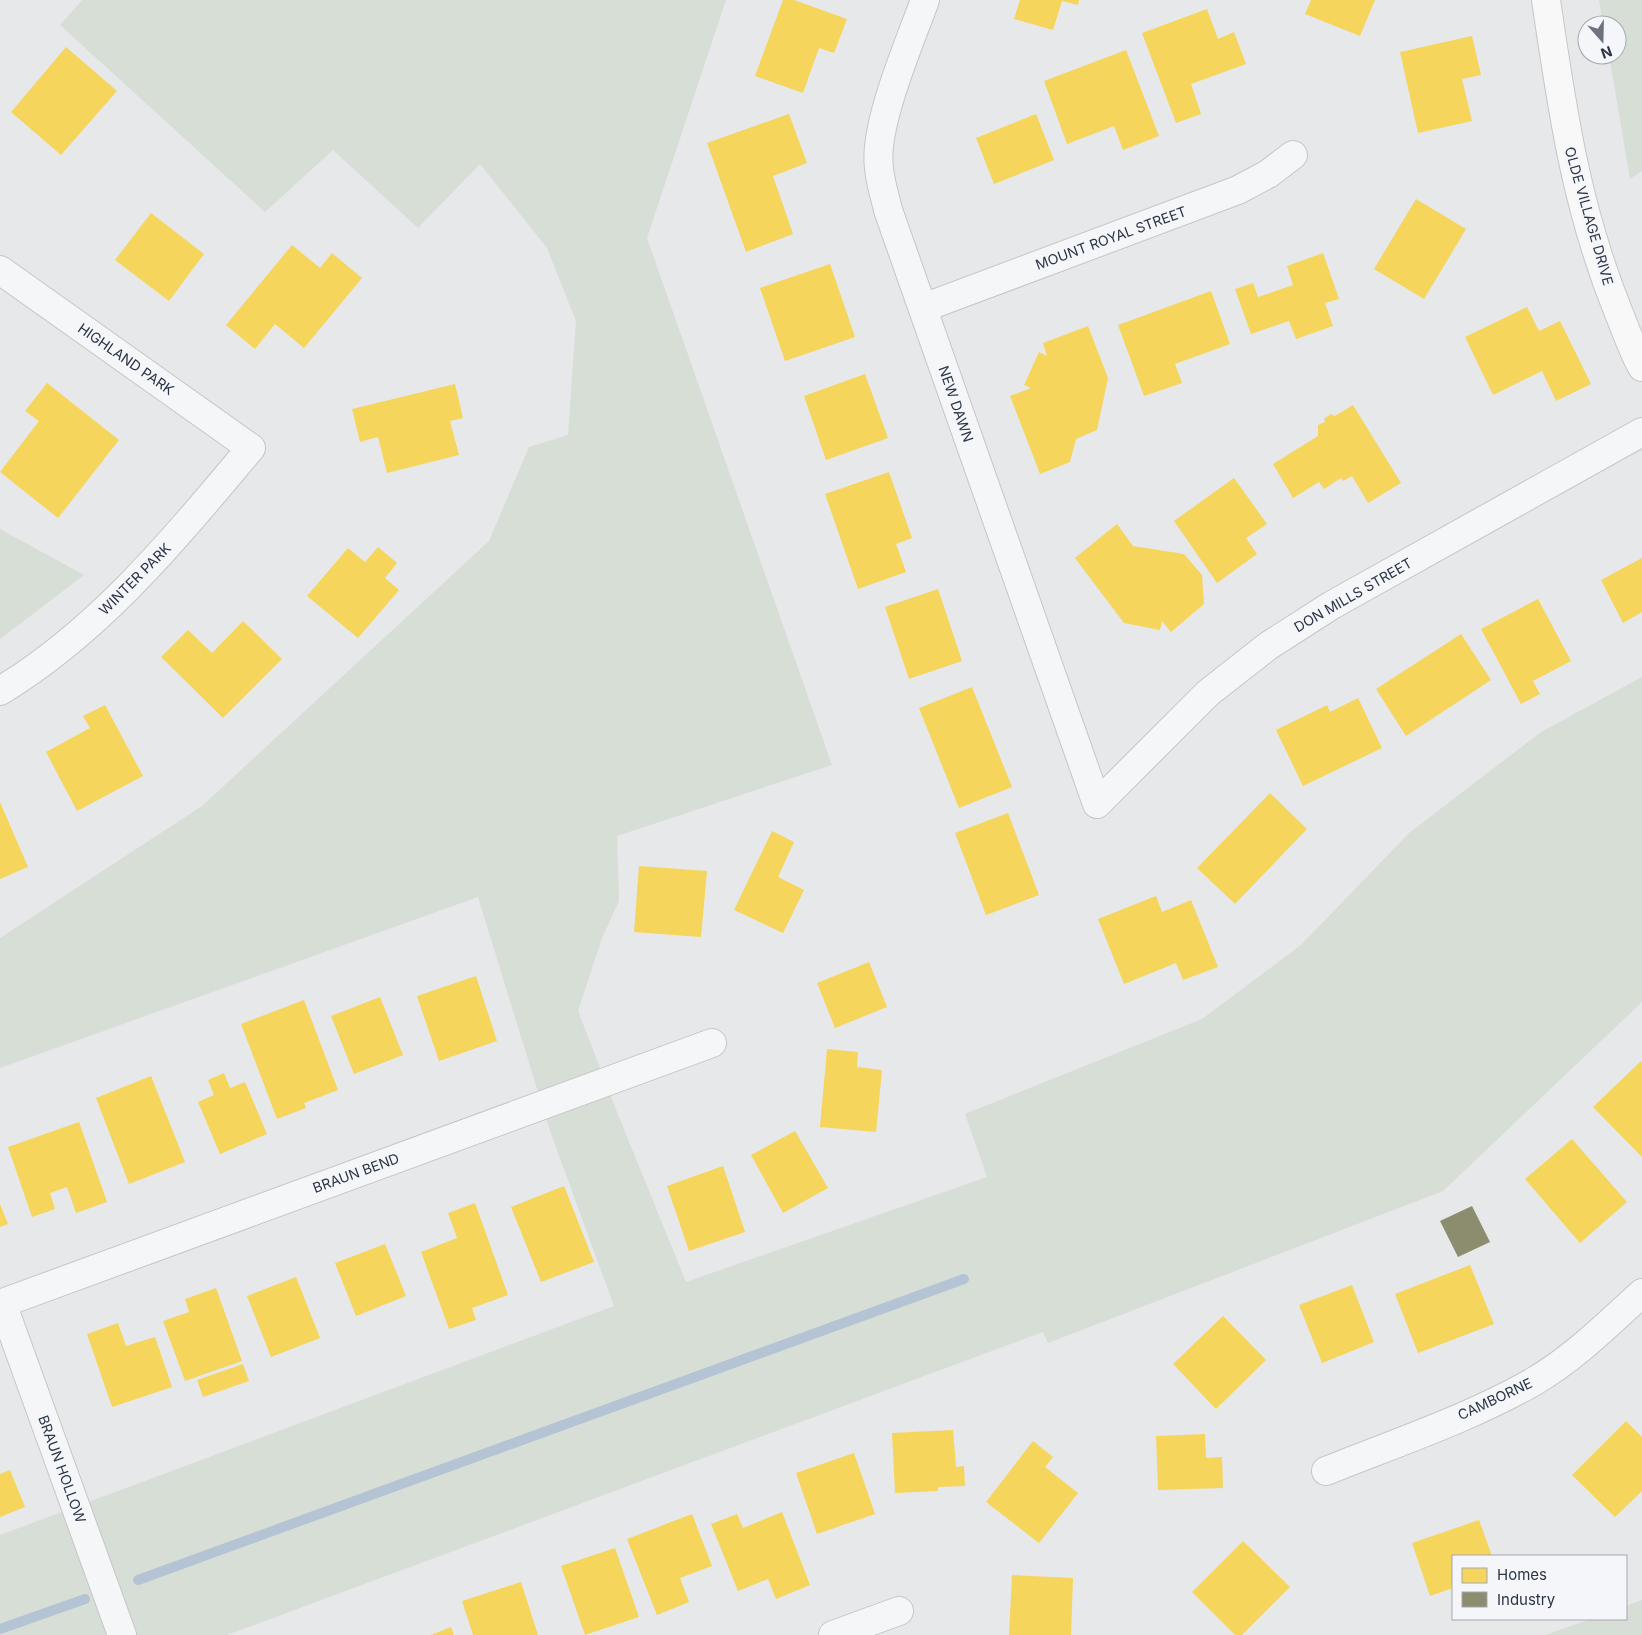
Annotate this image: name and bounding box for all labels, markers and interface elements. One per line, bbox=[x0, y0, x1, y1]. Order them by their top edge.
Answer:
north arrow bbox=[1577, 15, 1627, 65]
text: N bbox=[1599, 43, 1615, 62]
street label: OLDE VILLAGE DRIVE bbox=[1562, 145, 1617, 287]
street label: MOUNT ROYAL STREET bbox=[1033, 202, 1189, 273]
street label: HIGHLAND PARK bbox=[75, 319, 178, 398]
street label: NEW DAWN bbox=[935, 363, 977, 444]
street label: WINTER PARK bbox=[95, 539, 174, 618]
street label: DON MILLS STREET bbox=[1291, 554, 1415, 635]
street label: BRAUN BEND bbox=[310, 1149, 401, 1196]
street label: CAMBORNE bbox=[1455, 1374, 1535, 1423]
street label: BRAUN HOLLOW bbox=[35, 1413, 90, 1525]
legend bbox=[1452, 1555, 1627, 1620]
text: Homes bbox=[1497, 1565, 1547, 1584]
text: Industry bbox=[1497, 1590, 1556, 1609]

